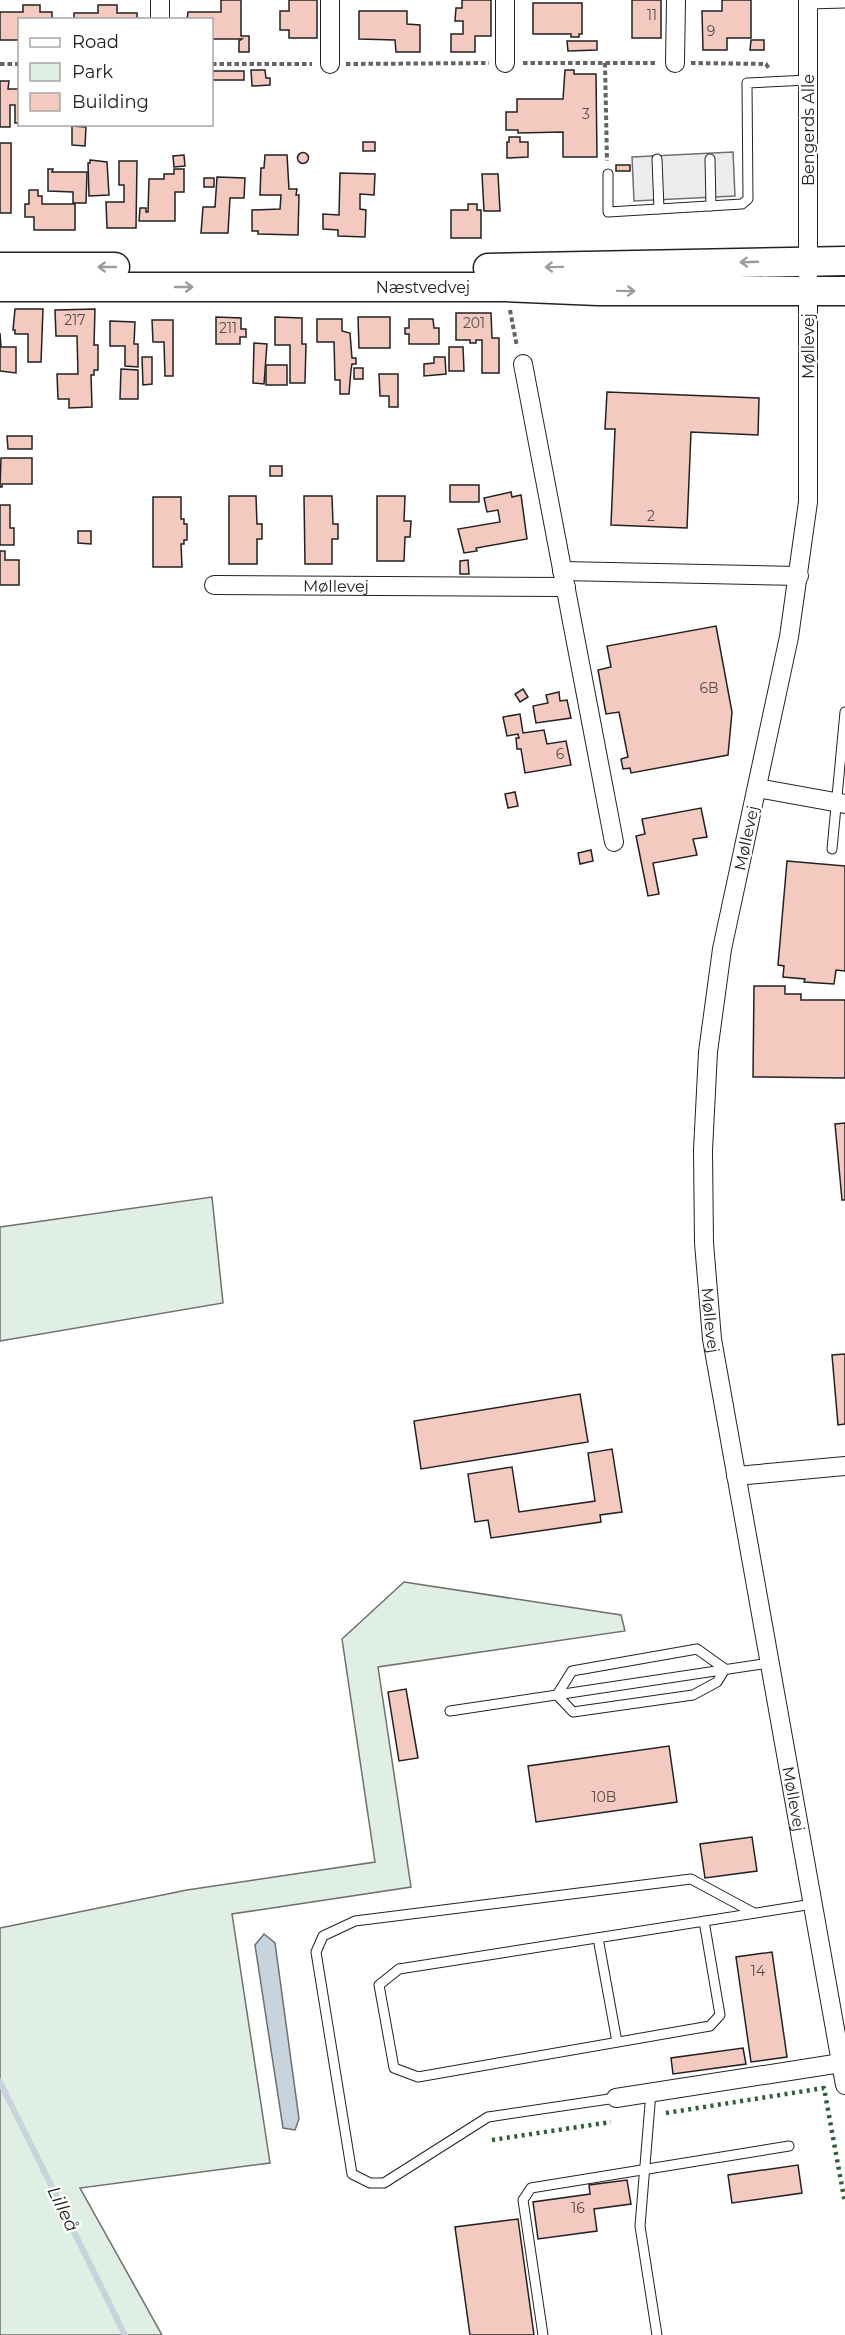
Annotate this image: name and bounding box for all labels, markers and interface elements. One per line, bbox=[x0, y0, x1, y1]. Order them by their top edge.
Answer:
house number: 11 bbox=[647, 6, 657, 24]
legend bbox=[18, 18, 213, 126]
house number: 9 bbox=[707, 22, 715, 40]
text: Road bbox=[72, 31, 119, 53]
text: Park bbox=[72, 61, 113, 83]
street label: Bengerds Alle bbox=[799, 74, 818, 186]
text: Building bbox=[72, 91, 149, 113]
house number: 3 bbox=[582, 105, 590, 123]
one-way arrow bbox=[739, 257, 759, 268]
one-way arrow bbox=[97, 261, 117, 273]
one-way arrow bbox=[544, 261, 564, 273]
street label: Næstvedvej bbox=[376, 278, 470, 297]
one-way arrow bbox=[174, 281, 194, 293]
one-way arrow bbox=[616, 285, 636, 297]
house number: 217 bbox=[64, 311, 86, 329]
street label: Møllevej bbox=[799, 313, 818, 379]
house number: 201 bbox=[463, 314, 485, 332]
house number: 211 bbox=[219, 319, 237, 337]
house number: 2 bbox=[647, 507, 655, 525]
street label: Møllevej bbox=[303, 577, 369, 596]
house number: 6B bbox=[699, 679, 719, 697]
house number: 6 bbox=[556, 745, 565, 763]
street label: Møllevej bbox=[730, 804, 763, 872]
street label: Møllevej bbox=[698, 1287, 723, 1355]
street label: Møllevej bbox=[778, 1765, 809, 1833]
house number: 10B bbox=[592, 1788, 616, 1806]
house number: 14 bbox=[751, 1962, 766, 1980]
water label: Lilleå bbox=[43, 2183, 83, 2235]
house number: 16 bbox=[571, 2199, 585, 2217]

